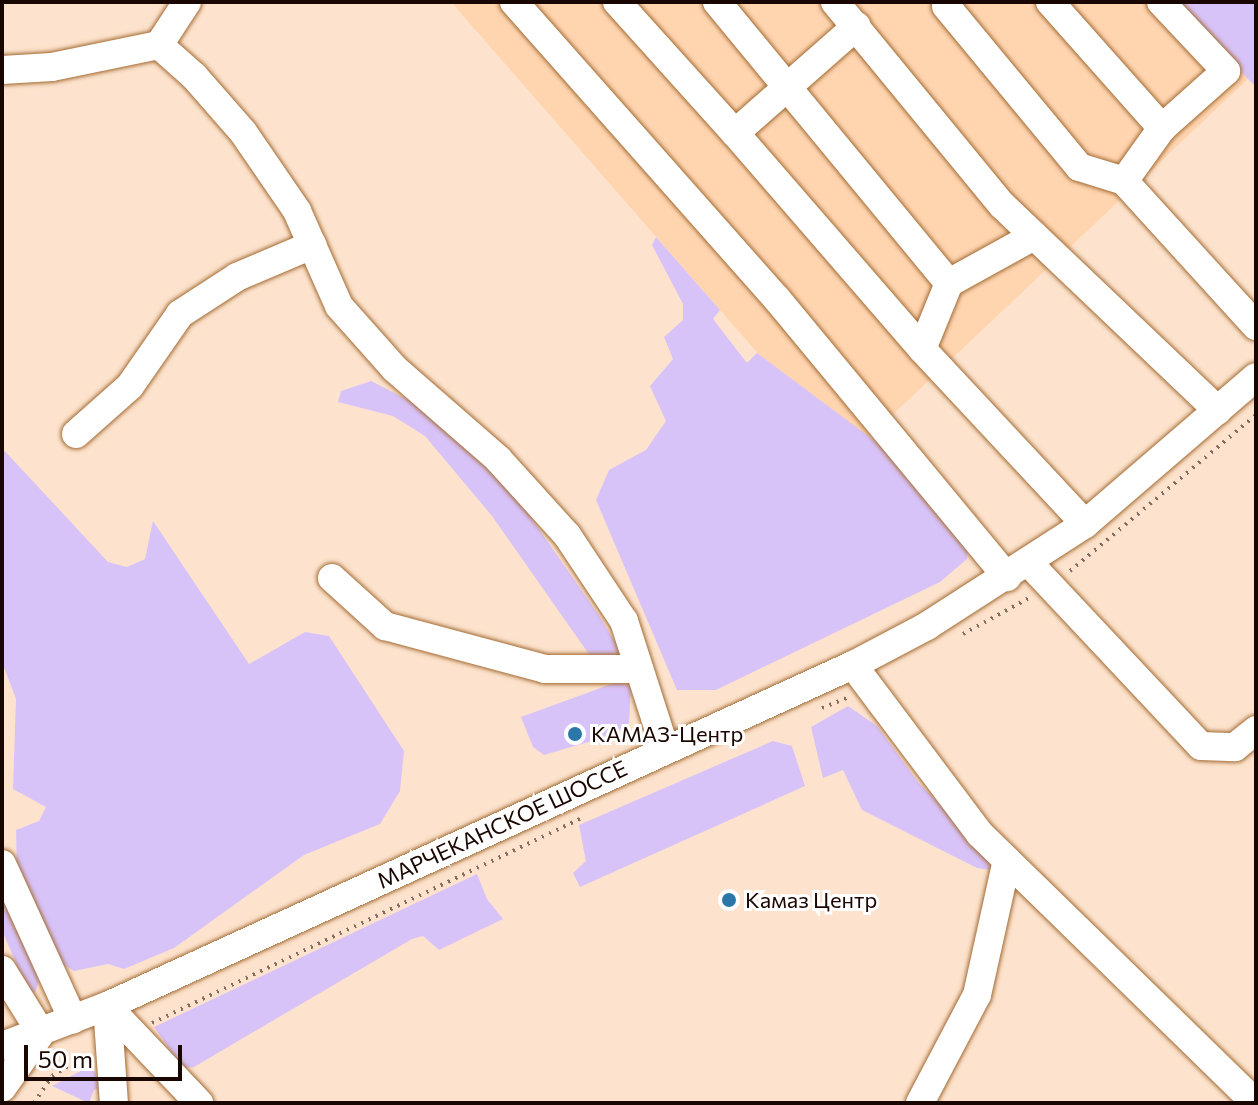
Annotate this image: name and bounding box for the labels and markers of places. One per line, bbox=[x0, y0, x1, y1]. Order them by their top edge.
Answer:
place label: КАМАЗ-Центр bbox=[591, 721, 743, 747]
marker: КАМАЗ-Центр bbox=[566, 725, 584, 743]
place label: Камаз Центр bbox=[745, 887, 877, 913]
marker: Камаз Центр bbox=[720, 891, 738, 909]

